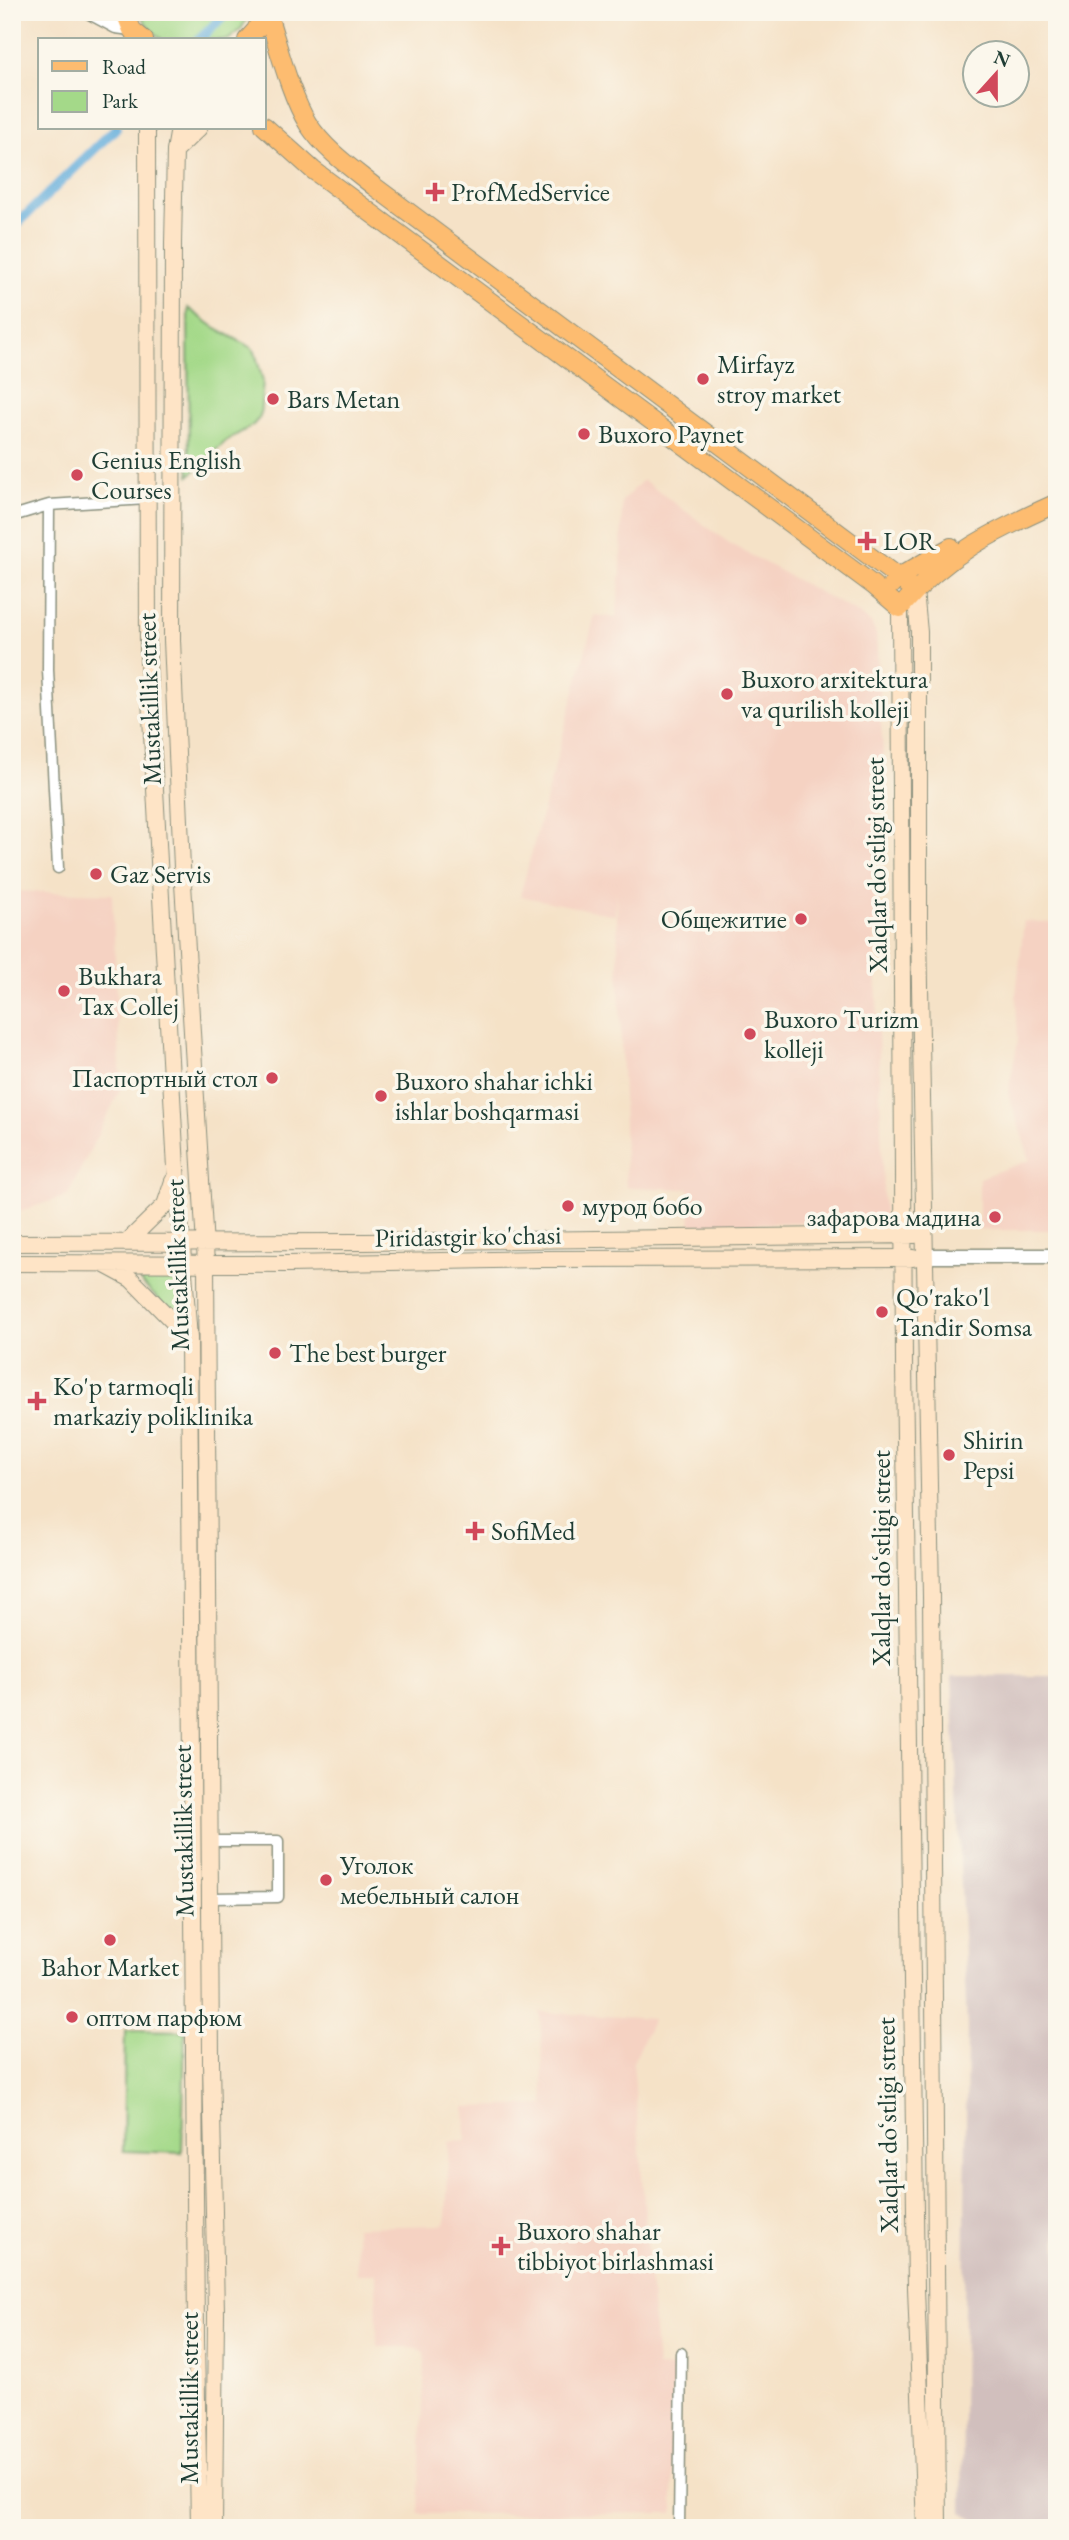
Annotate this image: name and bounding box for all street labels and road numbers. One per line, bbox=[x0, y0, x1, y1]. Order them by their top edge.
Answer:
street label: Mustakillik street bbox=[129, 612, 169, 786]
street label: Xalqlar doʻstligi street bbox=[857, 757, 895, 974]
street label: Mustakillik street bbox=[157, 1178, 197, 1352]
street label: Piridastgir ko'chasi bbox=[374, 1217, 562, 1255]
street label: Xalqlar doʻstligi street bbox=[864, 1450, 898, 1667]
street label: Mustakillik street bbox=[164, 1745, 202, 1917]
street label: Xalqlar doʻstligi street bbox=[868, 2017, 906, 2234]
street label: Mustakillik street bbox=[172, 2312, 206, 2484]

